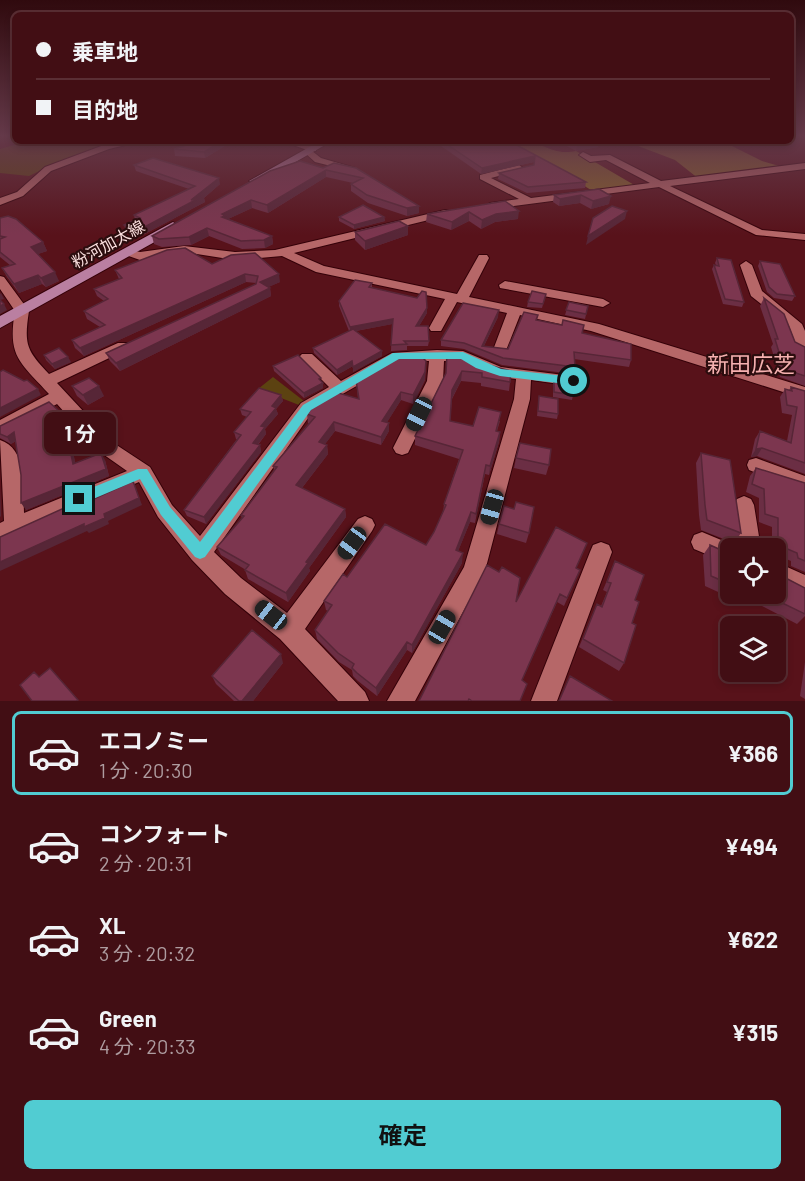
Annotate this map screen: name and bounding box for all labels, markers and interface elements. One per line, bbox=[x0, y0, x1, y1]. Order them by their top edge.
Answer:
text: 乗車地 bbox=[72, 38, 138, 64]
text: 目的地 bbox=[72, 96, 138, 122]
street label: 粉河加太線 bbox=[68, 216, 147, 271]
district label: 新田広芝 bbox=[707, 350, 795, 376]
route start bbox=[560, 367, 587, 394]
car bbox=[403, 394, 435, 434]
callout: 1 分 bbox=[43, 412, 115, 454]
text: 1 分 bbox=[64, 421, 96, 445]
route end bbox=[65, 485, 92, 512]
car bbox=[478, 487, 506, 527]
car bbox=[334, 523, 370, 563]
map controls bbox=[720, 538, 786, 682]
button: locate bbox=[720, 538, 786, 604]
car bbox=[251, 597, 291, 633]
car bbox=[425, 607, 459, 647]
button: layers bbox=[720, 616, 786, 682]
icon: car bbox=[27, 726, 81, 780]
text: エコノミー bbox=[99, 727, 209, 753]
text: ¥366 bbox=[727, 740, 778, 766]
text: 1 分 · 20:30 bbox=[99, 758, 193, 782]
icon: car bbox=[27, 819, 81, 873]
text: コンフォート bbox=[99, 820, 230, 846]
text: ¥494 bbox=[725, 833, 778, 859]
text: 2 分 · 20:31 bbox=[99, 851, 192, 875]
icon: car bbox=[27, 912, 81, 966]
text: XL bbox=[99, 912, 125, 938]
text: ¥622 bbox=[726, 926, 778, 952]
text: 3 分 · 20:32 bbox=[99, 941, 195, 965]
icon: car bbox=[27, 1005, 81, 1059]
text: Green bbox=[99, 1005, 157, 1031]
text: ¥315 bbox=[731, 1019, 778, 1045]
text: 4 分 · 20:33 bbox=[99, 1034, 196, 1058]
button: 確定 bbox=[24, 1100, 781, 1169]

